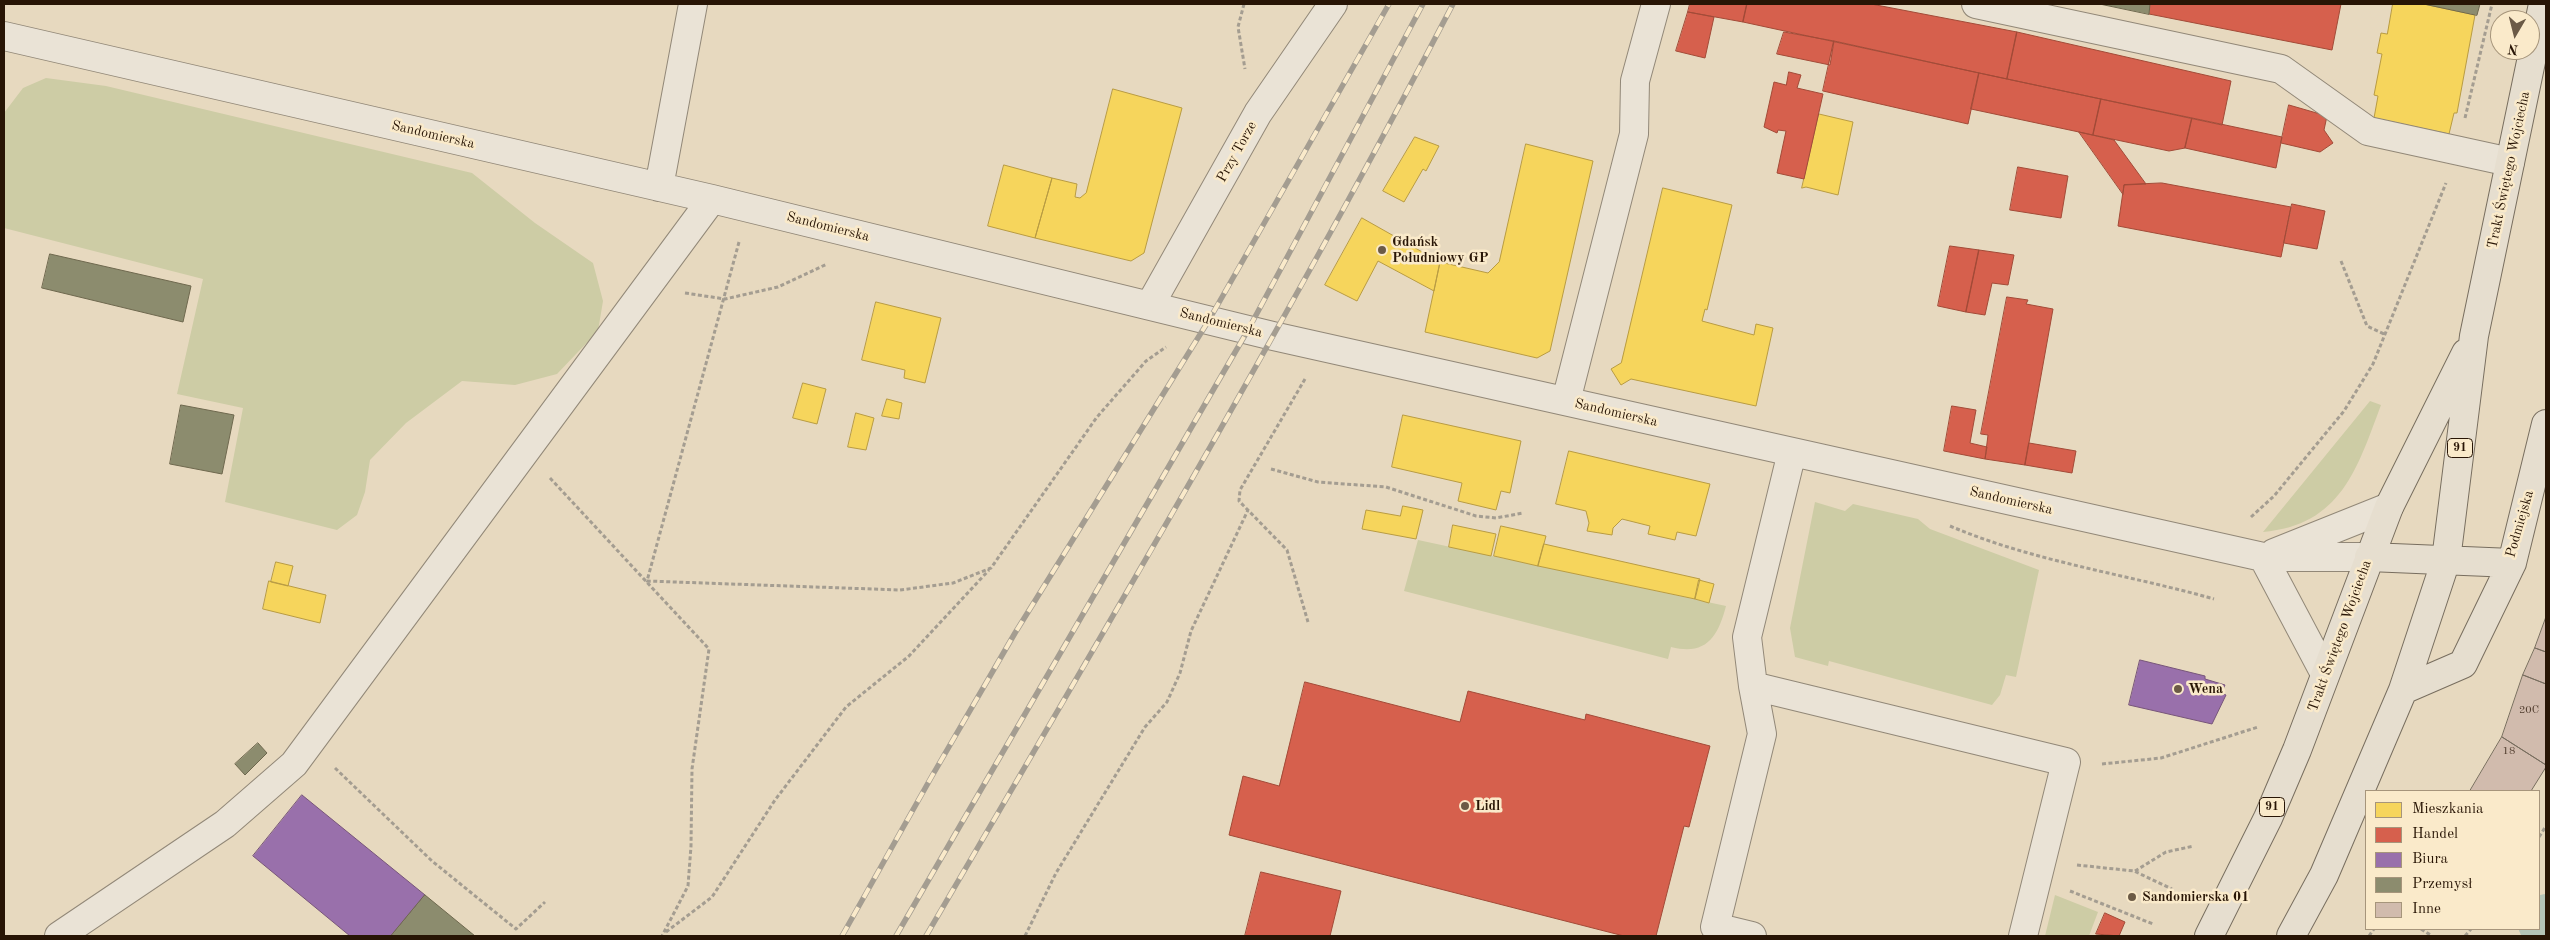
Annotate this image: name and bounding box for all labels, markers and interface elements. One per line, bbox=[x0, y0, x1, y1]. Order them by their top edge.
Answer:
north arrow bbox=[2490, 10, 2540, 60]
text: N bbox=[2507, 41, 2519, 57]
street label: Trakt Świętego Wojciecha bbox=[2484, 90, 2534, 250]
street label: Sandomierska bbox=[390, 117, 476, 153]
street label: Przy Torze bbox=[1213, 119, 1261, 185]
street label: Sandomierska bbox=[785, 209, 871, 245]
place label: Gdańsk Południowy GP bbox=[1392, 234, 1488, 266]
marker: Gdańsk Południowy GP bbox=[1376, 244, 1388, 256]
street label: Sandomierska bbox=[1178, 305, 1264, 341]
street label: Sandomierska bbox=[1573, 395, 1659, 431]
road number: 91 bbox=[2448, 438, 2472, 458]
street label: Sandomierska bbox=[1968, 483, 2054, 519]
street label: Podmiejska bbox=[2502, 488, 2538, 560]
street label: Trakt Świętego Wojciecha bbox=[2305, 558, 2375, 714]
place label: Wena bbox=[2188, 681, 2223, 697]
marker: Wena bbox=[2172, 683, 2184, 695]
house number: 20C bbox=[2519, 703, 2539, 717]
house number: 18 bbox=[2503, 744, 2515, 758]
legend bbox=[2365, 790, 2540, 930]
place label: Lidl bbox=[1475, 798, 1500, 814]
road number: 91 bbox=[2260, 798, 2284, 816]
marker: Lidl bbox=[1459, 800, 1471, 812]
text: Mieszkania bbox=[2412, 802, 2483, 817]
text: Handel bbox=[2412, 827, 2458, 842]
text: Biura bbox=[2412, 852, 2448, 867]
text: Przemysł bbox=[2412, 877, 2472, 892]
place label: Sandomierska 01 bbox=[2142, 889, 2249, 905]
marker: Sandomierska 01 bbox=[2126, 891, 2138, 903]
text: Inne bbox=[2412, 902, 2441, 917]

